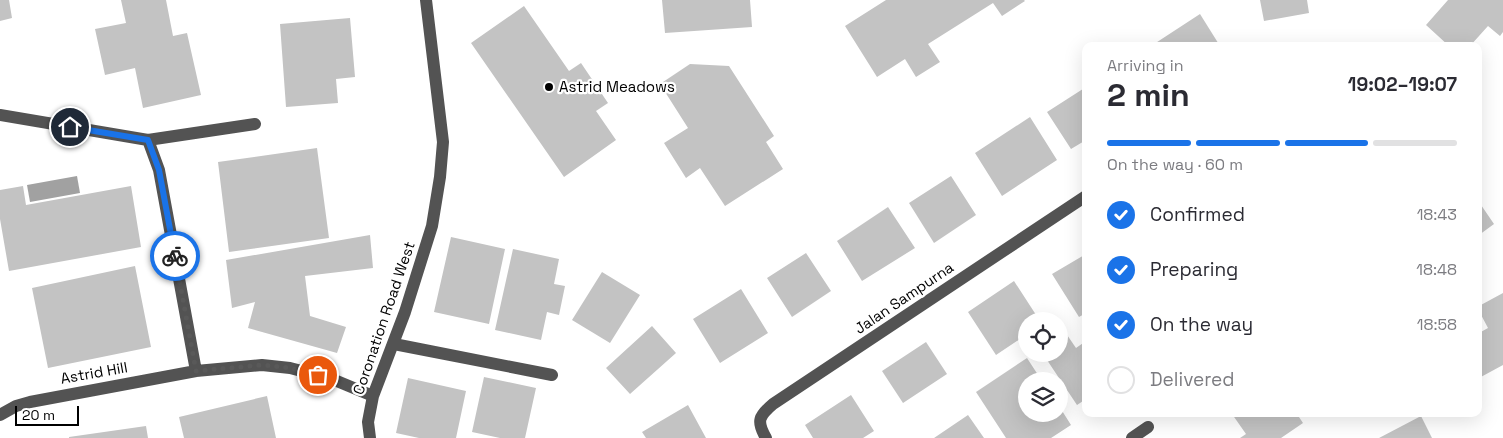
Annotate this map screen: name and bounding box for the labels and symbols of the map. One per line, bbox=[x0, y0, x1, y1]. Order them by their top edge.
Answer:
place label: Astrid Meadows bbox=[559, 77, 675, 96]
marker: Astrid Meadows bbox=[543, 81, 555, 93]
pin bbox=[49, 106, 91, 148]
courier bbox=[150, 231, 200, 281]
street label: Coronation Road West bbox=[348, 239, 419, 397]
street label: Jalan Sampurna bbox=[851, 257, 957, 338]
pin bbox=[297, 354, 339, 396]
street label: Astrid Hill bbox=[59, 357, 129, 388]
scale bar bbox=[15, 403, 79, 426]

